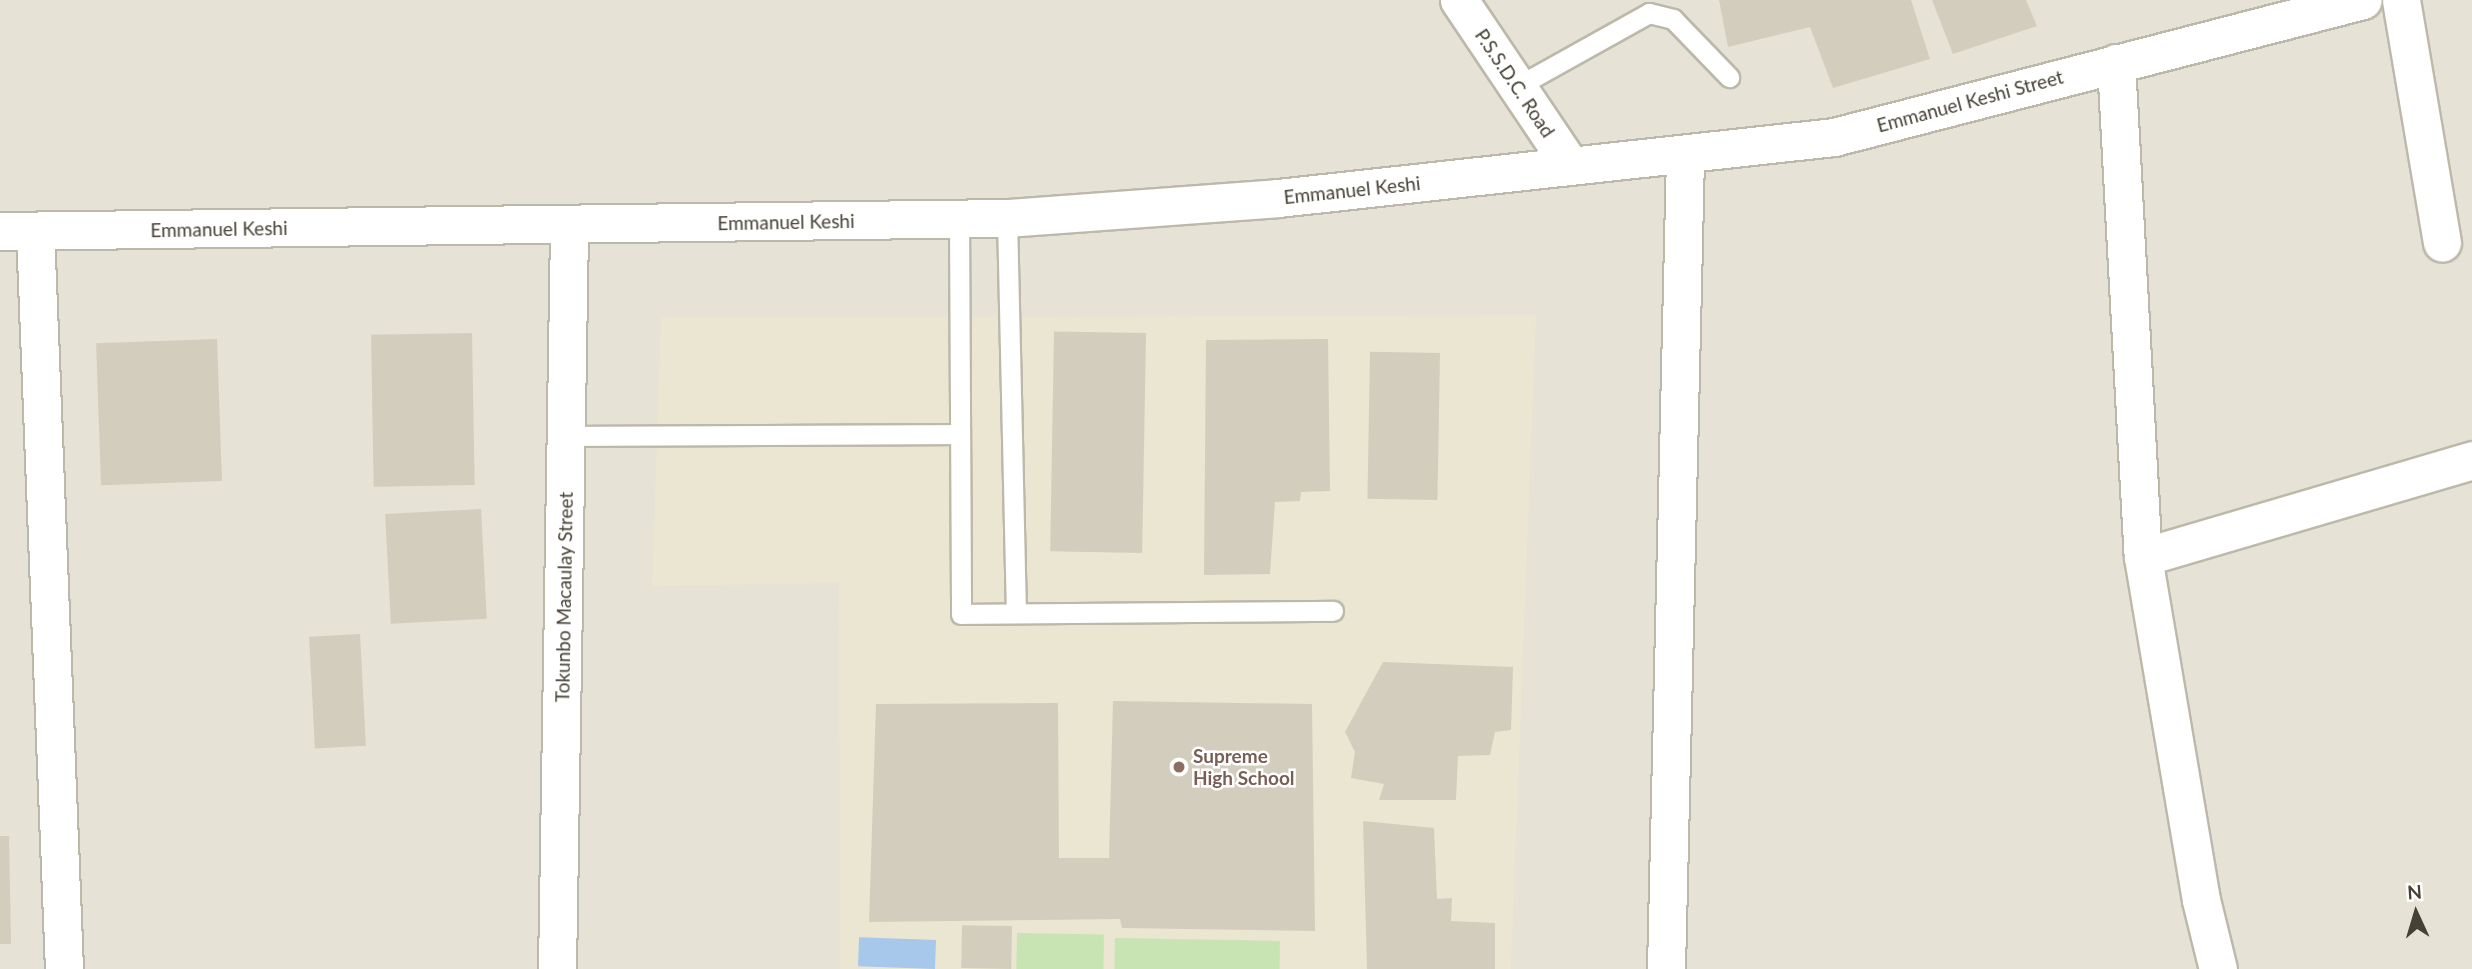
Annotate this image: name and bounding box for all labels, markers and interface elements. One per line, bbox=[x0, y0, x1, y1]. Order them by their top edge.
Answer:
street label: P.S.S.D.C. Road bbox=[1470, 24, 1560, 142]
street label: Emmanuel Keshi Street bbox=[1874, 65, 2066, 137]
street label: Emmanuel Keshi bbox=[1283, 171, 1421, 209]
street label: Emmanuel Keshi bbox=[717, 209, 855, 235]
street label: Emmanuel Keshi bbox=[150, 216, 288, 242]
street label: Tokunbo Macaulay Street bbox=[551, 491, 577, 703]
place label: Supreme High School bbox=[1193, 745, 1295, 789]
marker: Supreme High School bbox=[1171, 759, 1187, 775]
north arrow bbox=[2381, 878, 2451, 948]
text: N bbox=[2406, 880, 2423, 904]

